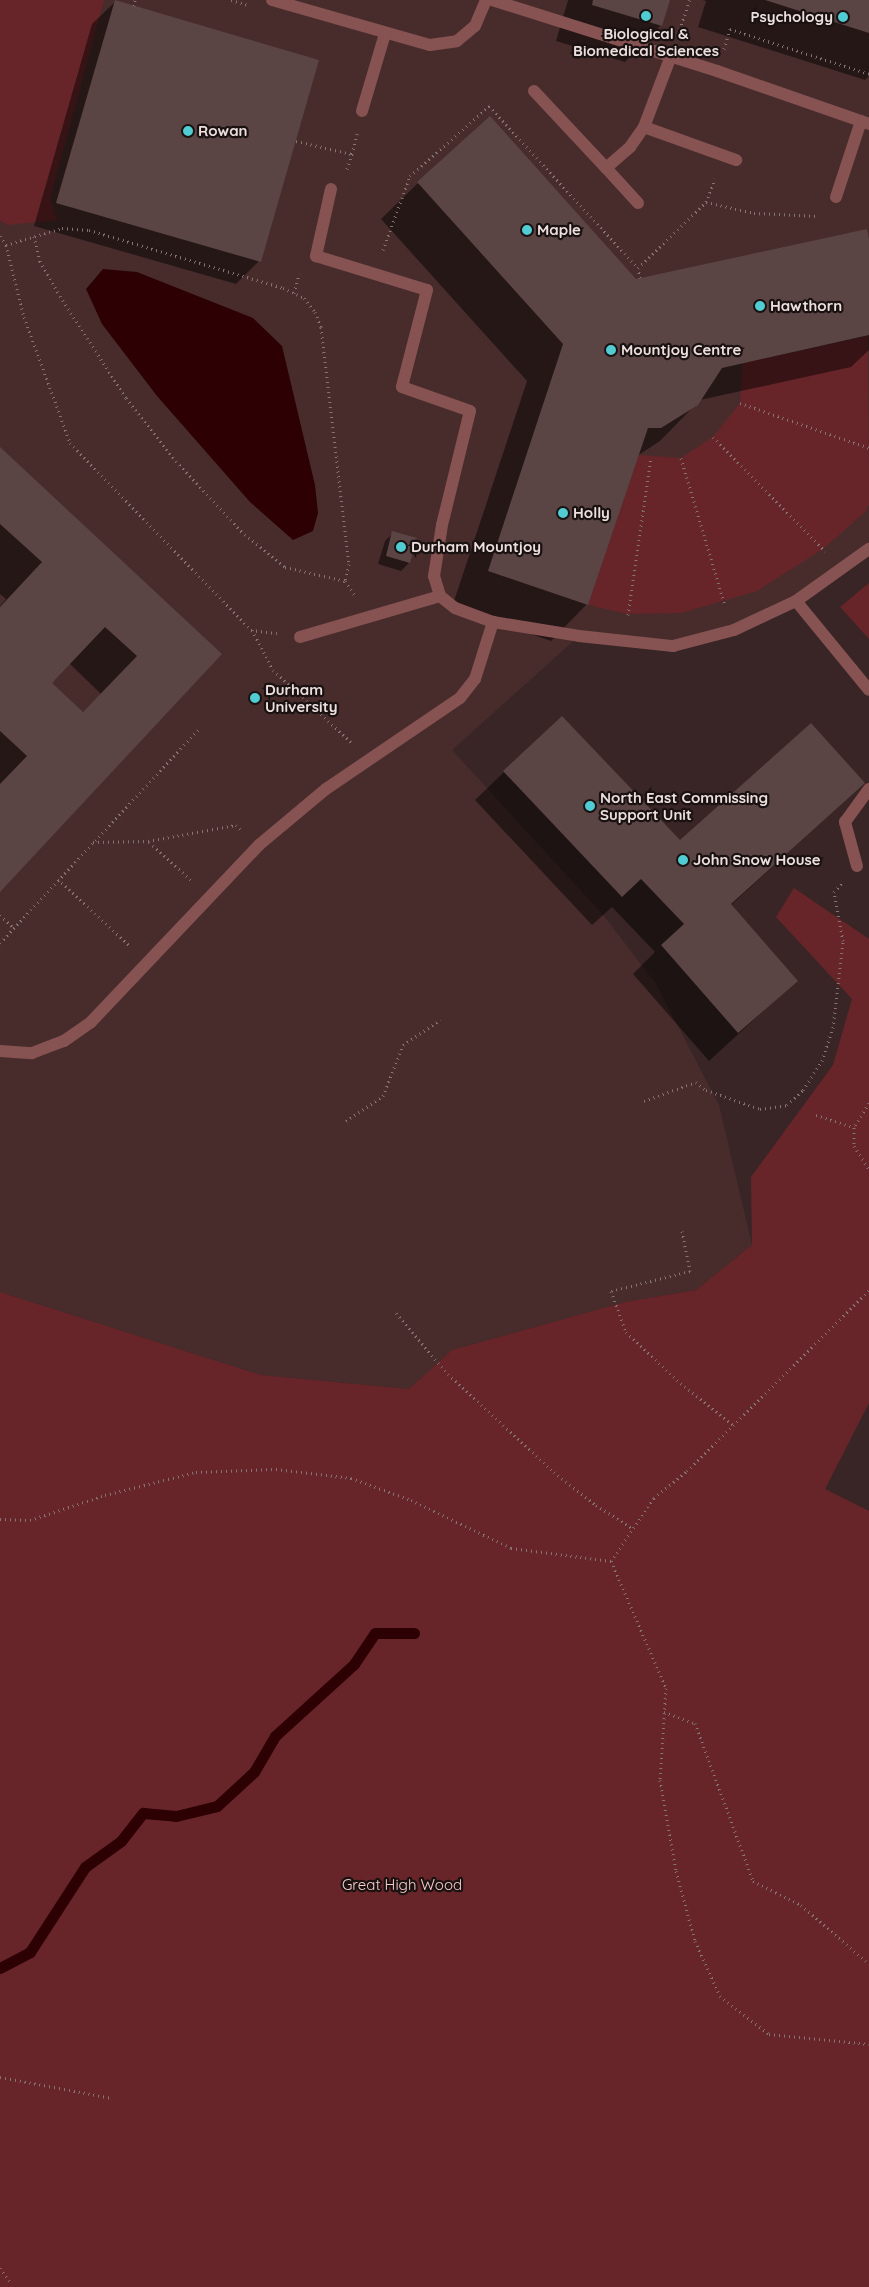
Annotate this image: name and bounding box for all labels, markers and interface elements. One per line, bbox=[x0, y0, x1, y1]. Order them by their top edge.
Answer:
place label: Psychology bbox=[750, 8, 833, 26]
marker: Biological & Biomedical Sciences bbox=[640, 10, 652, 22]
marker: Psychology bbox=[837, 11, 849, 23]
place label: Biological & Biomedical Sciences bbox=[573, 24, 719, 59]
place label: Rowan bbox=[198, 122, 248, 140]
marker: Rowan bbox=[182, 125, 194, 137]
place label: Maple bbox=[537, 221, 581, 239]
marker: Maple bbox=[521, 224, 533, 236]
place label: Hawthorn bbox=[770, 297, 842, 315]
marker: Hawthorn bbox=[754, 300, 766, 312]
place label: Mountjoy Centre bbox=[621, 341, 741, 359]
marker: Mountjoy Centre bbox=[605, 344, 617, 356]
place label: Holly bbox=[573, 504, 610, 522]
marker: Holly bbox=[557, 507, 569, 519]
place label: Durham Mountjoy bbox=[411, 538, 541, 556]
marker: Durham Mountjoy bbox=[395, 541, 407, 553]
place label: Durham University bbox=[265, 680, 337, 715]
marker: Durham University bbox=[249, 692, 261, 704]
place label: North East Commissing Support Unit bbox=[600, 788, 768, 823]
marker: North East Commissing Support Unit bbox=[584, 800, 596, 812]
place label: John Snow House bbox=[693, 851, 821, 869]
marker: John Snow House bbox=[677, 854, 689, 866]
park label: Great High Wood bbox=[342, 1876, 462, 1894]

